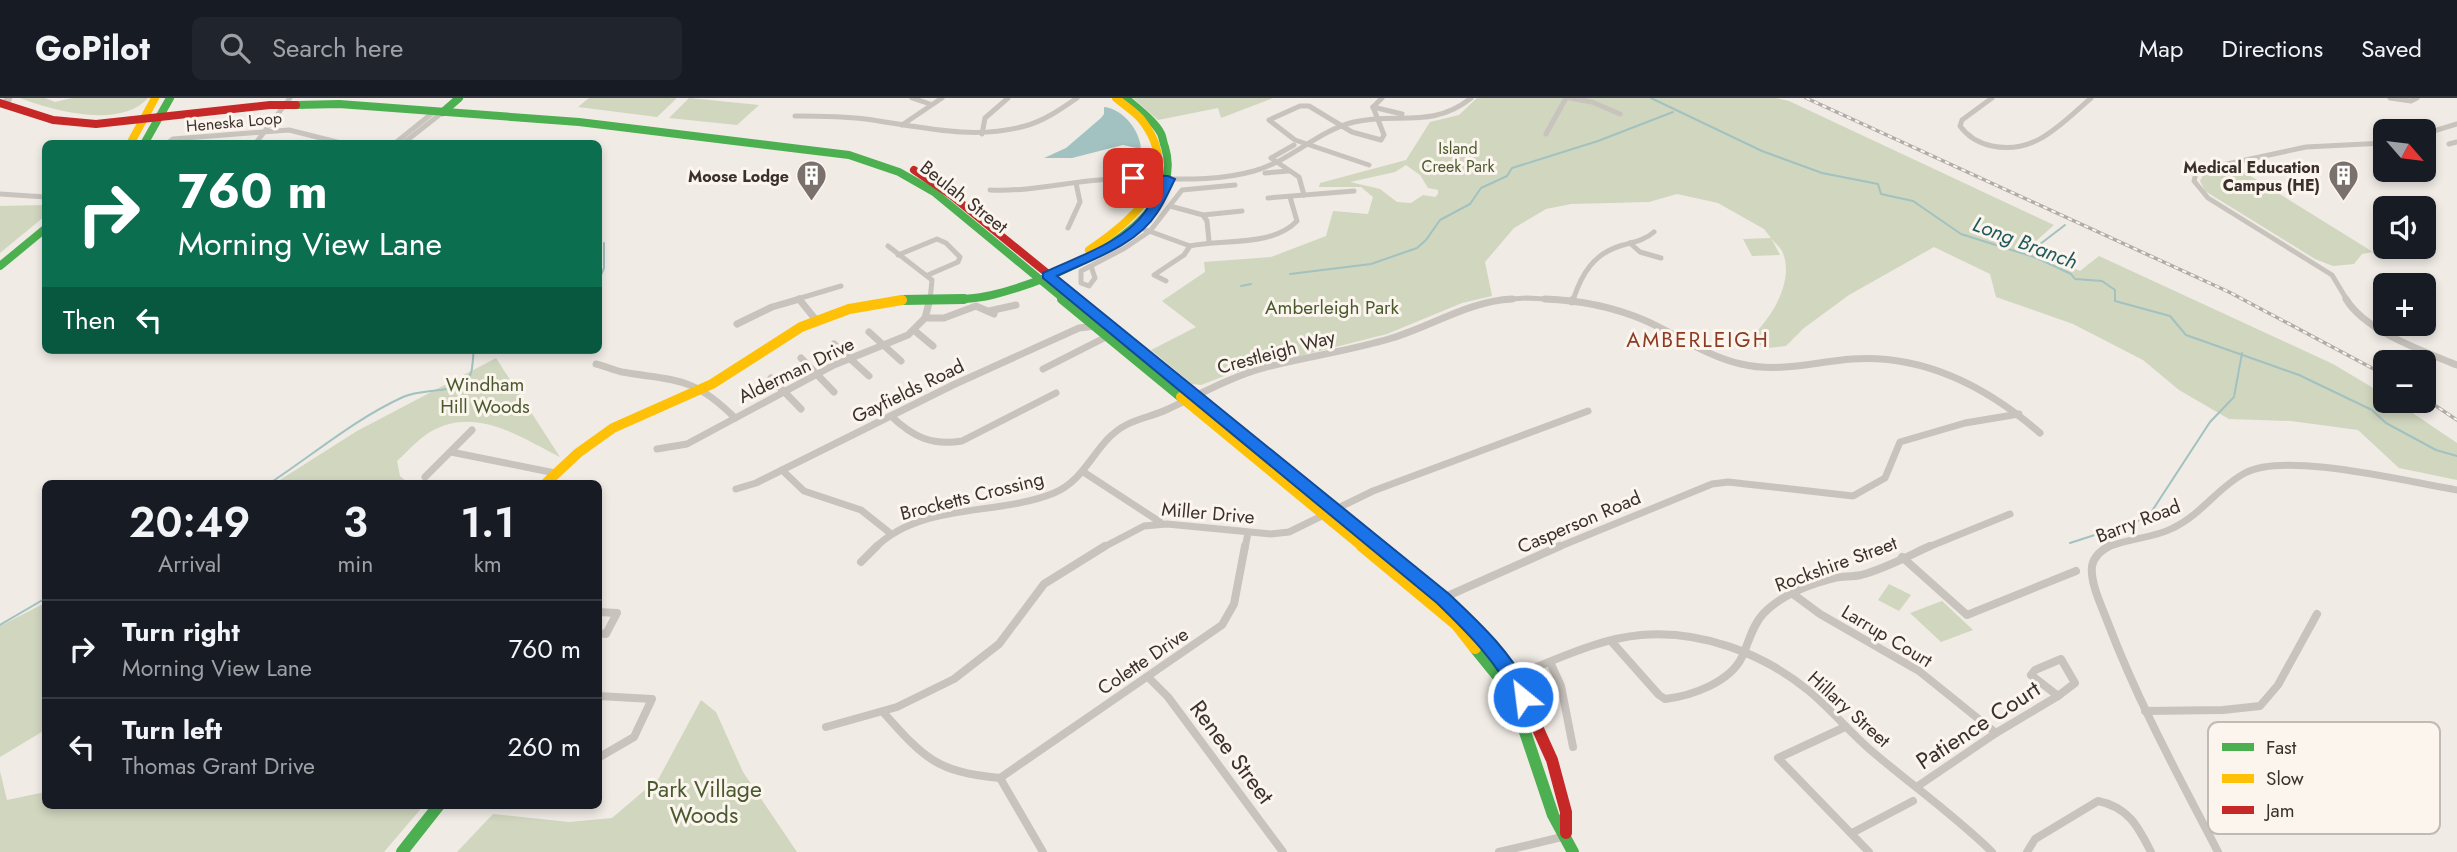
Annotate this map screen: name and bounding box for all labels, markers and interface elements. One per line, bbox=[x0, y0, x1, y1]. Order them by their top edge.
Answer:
search box bbox=[192, 17, 682, 80]
text: GoPilot bbox=[35, 25, 150, 72]
icon: search bbox=[216, 29, 254, 67]
text: Search here bbox=[272, 29, 403, 67]
text: Map bbox=[2139, 31, 2184, 66]
text: Directions bbox=[2222, 31, 2323, 66]
text: Saved bbox=[2361, 31, 2422, 66]
street label: Heneska Loop bbox=[185, 106, 283, 138]
north arrow bbox=[2373, 119, 2436, 182]
map controls bbox=[2373, 119, 2436, 413]
park label: Island Creek Park bbox=[1421, 137, 1495, 178]
pin bbox=[1103, 148, 1163, 208]
street label: Beulah Street bbox=[914, 154, 1014, 240]
text: 760 m bbox=[178, 156, 328, 226]
place label: Medical Education Campus (HE) bbox=[2183, 156, 2320, 197]
building icon: Moose Lodge bbox=[795, 159, 829, 203]
icon: arrive bbox=[1114, 159, 1152, 197]
building icon: Medical Education Campus (HE) bbox=[2326, 159, 2360, 203]
place label: Moose Lodge bbox=[688, 165, 789, 188]
icon: right bbox=[63, 168, 154, 259]
button: sound bbox=[2373, 196, 2436, 259]
water label: Long Branch bbox=[1968, 209, 2082, 277]
text: Morning View Lane bbox=[178, 221, 442, 267]
button: + bbox=[2373, 273, 2436, 336]
park label: Amberleigh Park bbox=[1265, 294, 1400, 321]
text: Then bbox=[63, 301, 116, 339]
icon: left bbox=[130, 301, 168, 339]
street label: Crestleigh Way bbox=[1214, 323, 1339, 381]
district label: AMBERLEIGH bbox=[1626, 325, 1770, 355]
street label: Alderman Drive bbox=[733, 330, 859, 410]
button: − bbox=[2373, 350, 2436, 413]
street label: Gayfields Road bbox=[847, 352, 969, 430]
park label: Windham Hill Woods bbox=[440, 371, 530, 420]
street label: Brocketts Crossing bbox=[897, 465, 1047, 527]
street label: Casperson Road bbox=[1513, 484, 1645, 560]
text: 20:49 bbox=[129, 492, 250, 553]
text: 3 bbox=[343, 492, 368, 553]
text: 1.1 bbox=[460, 492, 515, 553]
street label: Barry Road bbox=[2092, 493, 2184, 549]
street label: Miller Drive bbox=[1160, 495, 1256, 531]
street label: Rockshire Street bbox=[1771, 529, 1901, 599]
text: Arrival bbox=[158, 547, 221, 581]
text: min bbox=[337, 547, 373, 581]
text: km bbox=[474, 547, 502, 581]
street label: Larrup Court bbox=[1836, 598, 1938, 674]
text: Turn right bbox=[122, 613, 240, 651]
street label: Colette Drive bbox=[1092, 621, 1194, 701]
icon: right bbox=[63, 630, 101, 668]
text: 760 m bbox=[509, 630, 581, 668]
text: Morning View Lane bbox=[122, 651, 312, 685]
position arrow bbox=[1486, 660, 1560, 734]
street label: Hillary Street bbox=[1802, 665, 1897, 754]
street label: Patience Court bbox=[1909, 672, 2047, 778]
street label: Renee Street bbox=[1182, 693, 1283, 811]
text: Turn left bbox=[122, 711, 222, 749]
legend bbox=[2208, 722, 2440, 834]
icon: left bbox=[63, 728, 101, 766]
text: 260 m bbox=[508, 728, 581, 766]
text: Fast bbox=[2266, 734, 2297, 761]
text: Thomas Grant Drive bbox=[122, 749, 315, 783]
text: Slow bbox=[2266, 765, 2304, 792]
park label: Park Village Woods bbox=[646, 772, 762, 832]
text: Jam bbox=[2263, 797, 2295, 824]

